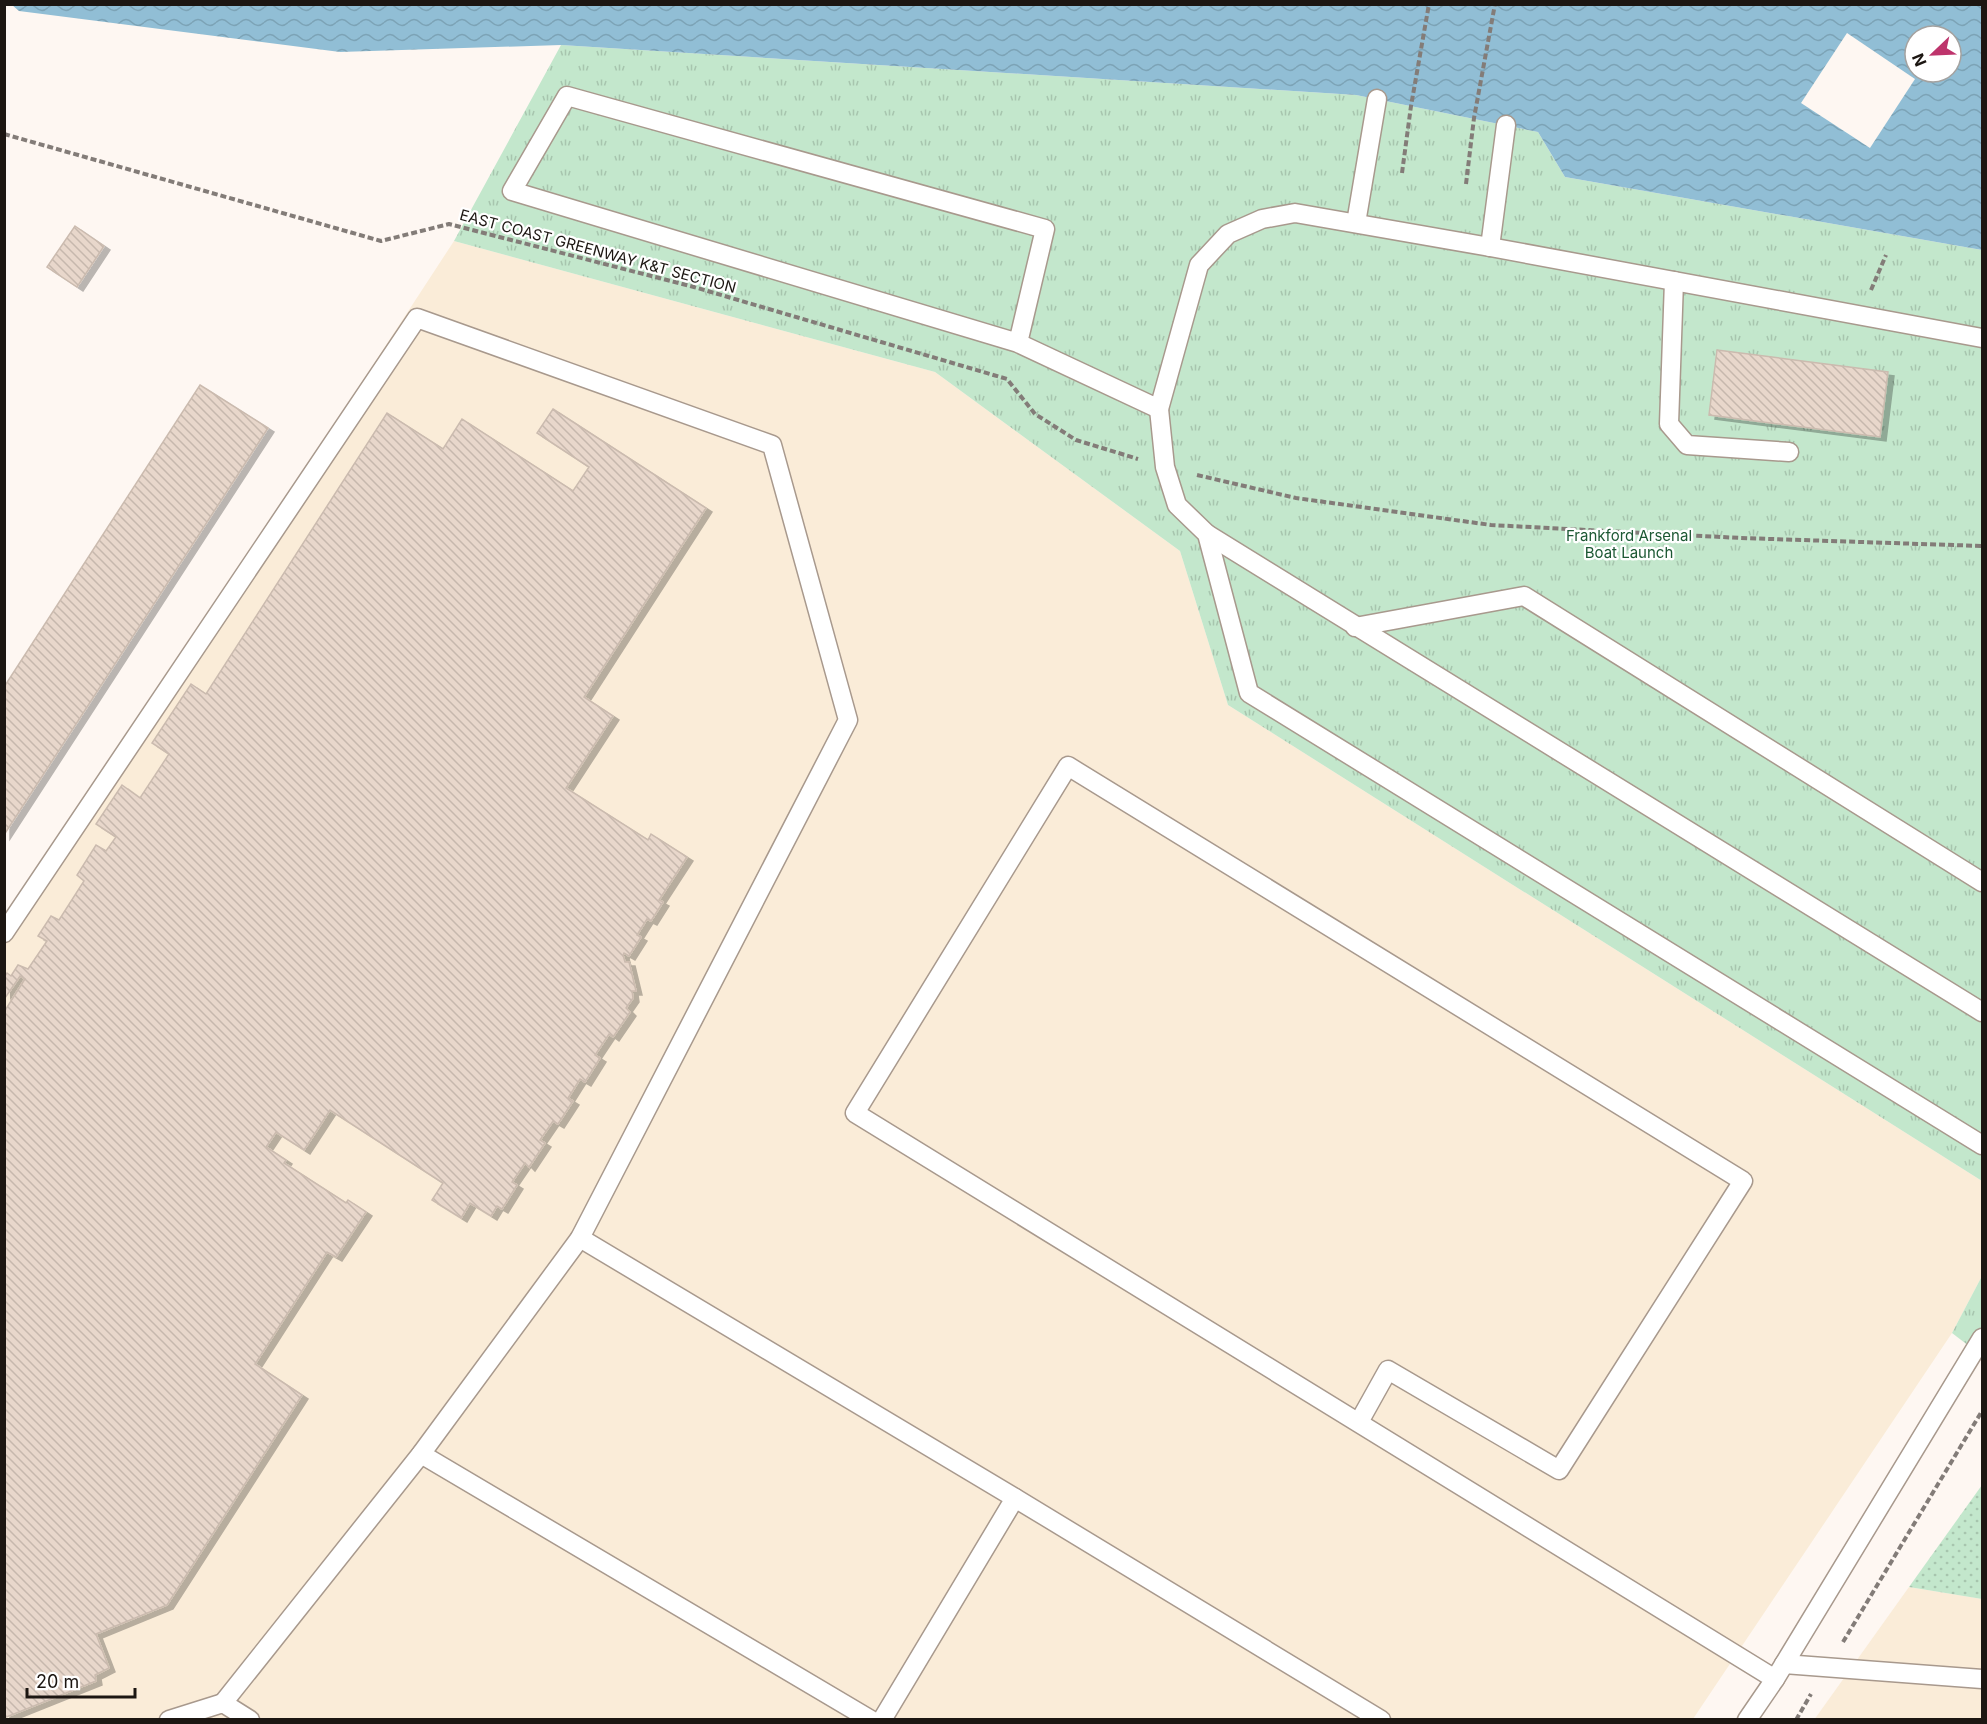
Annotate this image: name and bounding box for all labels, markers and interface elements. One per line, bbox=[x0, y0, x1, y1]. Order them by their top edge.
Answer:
north arrow bbox=[1903, 24, 1963, 84]
text: N bbox=[1908, 50, 1931, 69]
street label: EAST COAST GREENWAY K&T SECTION bbox=[458, 205, 738, 297]
park label: Frankford Arsenal Boat Launch bbox=[1566, 526, 1692, 562]
scale bar bbox=[27, 1661, 135, 1699]
text: 20 m bbox=[36, 1671, 79, 1692]

